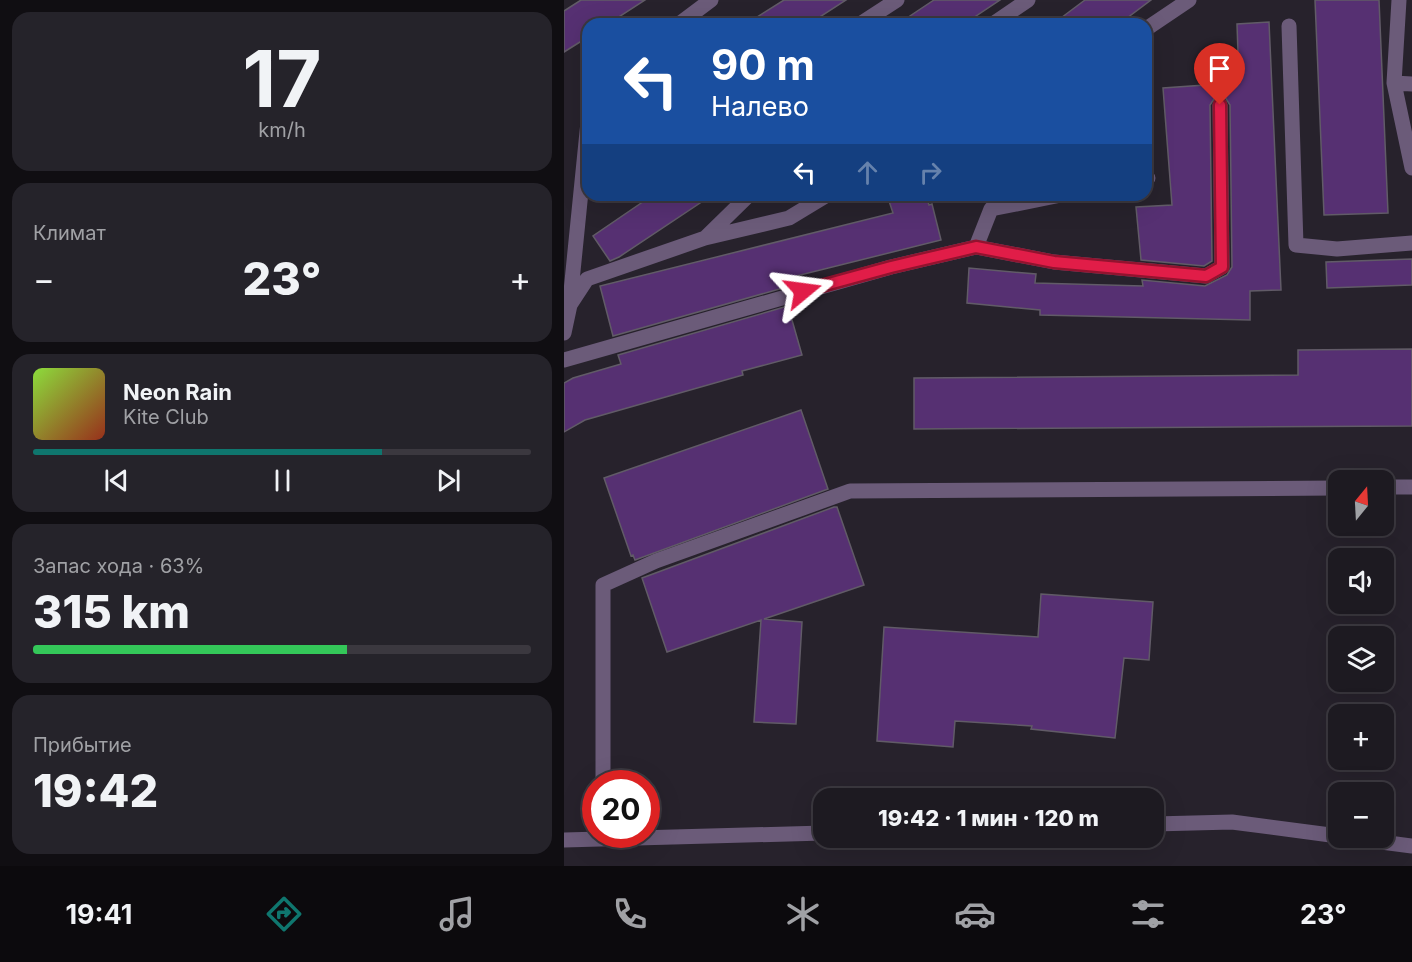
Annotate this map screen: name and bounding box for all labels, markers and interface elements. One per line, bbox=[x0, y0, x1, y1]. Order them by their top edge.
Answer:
text: 17 bbox=[243, 31, 322, 126]
text: 90 m bbox=[711, 39, 815, 90]
icon: left bbox=[612, 42, 690, 120]
pin bbox=[1194, 43, 1245, 105]
icon: arrive bbox=[1203, 52, 1236, 85]
text: Налево bbox=[711, 90, 809, 123]
text: km/h bbox=[258, 118, 306, 142]
icon: left bbox=[788, 156, 821, 189]
icon: ahead bbox=[851, 156, 884, 189]
icon: right bbox=[914, 156, 947, 189]
text: Климат bbox=[33, 221, 106, 245]
text: 23° bbox=[243, 251, 321, 306]
text: − bbox=[33, 259, 55, 299]
text: + bbox=[509, 259, 531, 299]
position arrow bbox=[771, 259, 835, 323]
text: Neon Rain bbox=[123, 379, 232, 405]
text: Kite Club bbox=[123, 405, 209, 429]
icon: previous bbox=[100, 464, 133, 497]
icon: pause bbox=[266, 464, 299, 497]
icon: next bbox=[432, 464, 465, 497]
north arrow bbox=[1328, 470, 1394, 536]
map controls bbox=[1328, 470, 1394, 848]
button: sound bbox=[1328, 548, 1394, 614]
text: Запас хода · 63% bbox=[33, 554, 204, 578]
text: 315 km bbox=[33, 584, 190, 639]
button: layers bbox=[1328, 626, 1394, 692]
button: + bbox=[1328, 704, 1394, 770]
text: Прибытие bbox=[33, 733, 132, 757]
text: 19:42 bbox=[33, 763, 158, 818]
speed limit sign: 20 bbox=[582, 770, 660, 848]
button: − bbox=[1328, 782, 1394, 848]
text: 19:42 · 1 мин · 120 m bbox=[878, 805, 1099, 831]
icon: directions bbox=[263, 893, 305, 935]
icon: music bbox=[436, 893, 478, 935]
icon: phone bbox=[609, 893, 651, 935]
icon: climate bbox=[782, 893, 824, 935]
icon: car bbox=[954, 893, 996, 935]
icon: filters bbox=[1127, 893, 1169, 935]
text: 19:41 bbox=[65, 898, 132, 931]
text: 23° bbox=[1300, 898, 1347, 931]

